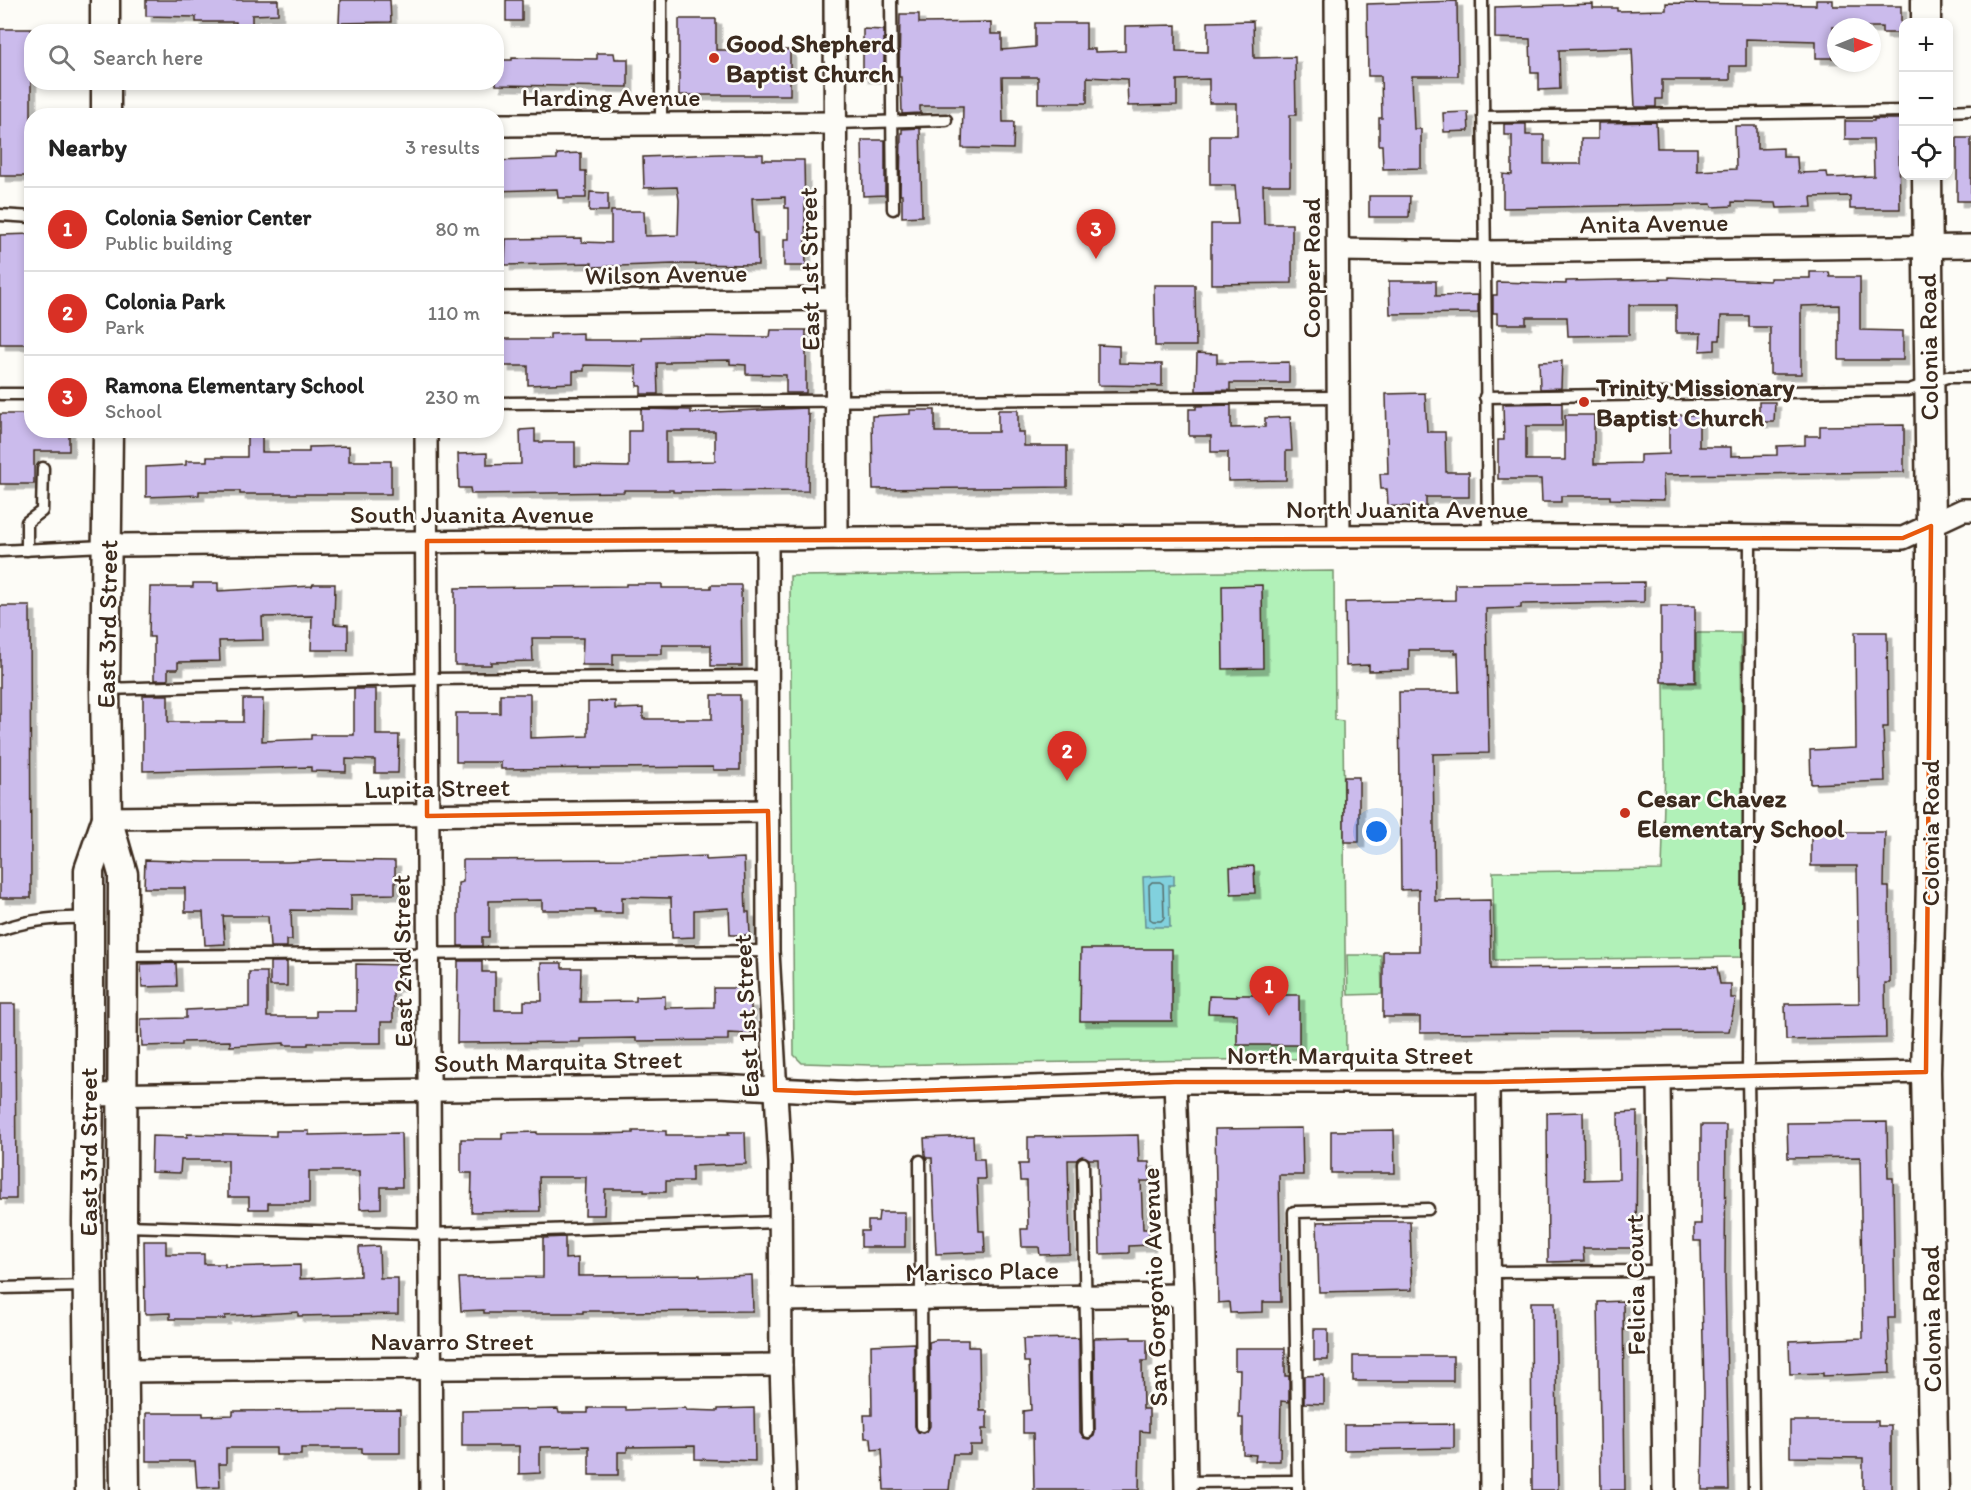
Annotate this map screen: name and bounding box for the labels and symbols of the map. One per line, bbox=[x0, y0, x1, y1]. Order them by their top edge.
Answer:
north arrow bbox=[1827, 18, 1881, 72]
place label: Good Shepherd Baptist Church bbox=[726, 27, 896, 89]
marker: Good Shepherd Baptist Church bbox=[707, 51, 721, 65]
street label: Harding Avenue bbox=[521, 81, 701, 113]
street label: East 1st Street bbox=[792, 187, 826, 351]
street label: Cooper Road bbox=[1295, 198, 1327, 338]
street label: Anita Avenue bbox=[1579, 206, 1729, 240]
pin: 3 bbox=[1076, 210, 1116, 259]
street label: Wilson Avenue bbox=[584, 257, 748, 291]
street label: Colonia Road bbox=[1911, 272, 1945, 421]
place label: Trinity Missionary Baptist Church bbox=[1595, 371, 1795, 433]
marker: Trinity Missionary Baptist Church bbox=[1577, 395, 1591, 409]
street label: North Juanita Avenue bbox=[1286, 493, 1528, 525]
street label: South Juanita Avenue bbox=[350, 498, 594, 530]
street label: East 3rd Street bbox=[90, 539, 124, 709]
pin: 2 bbox=[1048, 732, 1086, 781]
street label: Colonia Road bbox=[1914, 759, 1946, 907]
street label: Lupita Street bbox=[364, 771, 511, 805]
place label: Cesar Chavez Elementary School bbox=[1637, 782, 1845, 844]
marker: Cesar Chavez Elementary School bbox=[1618, 806, 1632, 820]
your location bbox=[1362, 817, 1391, 846]
street label: East 2nd Street bbox=[384, 874, 420, 1048]
street label: East 1st Street bbox=[726, 933, 766, 1099]
pin: 1 bbox=[1250, 966, 1288, 1016]
street label: North Marquita Street bbox=[1227, 1039, 1473, 1071]
street label: South Marquita Street bbox=[434, 1043, 683, 1079]
street label: East 3rd Street bbox=[72, 1067, 104, 1236]
street label: San Gorgonio Avenue bbox=[1134, 1167, 1174, 1407]
street label: Felicia Court bbox=[1618, 1214, 1652, 1356]
street label: Colonia Road bbox=[1914, 1244, 1948, 1393]
street label: Marisco Place bbox=[905, 1254, 1059, 1288]
street label: Navarro Street bbox=[370, 1325, 534, 1357]

